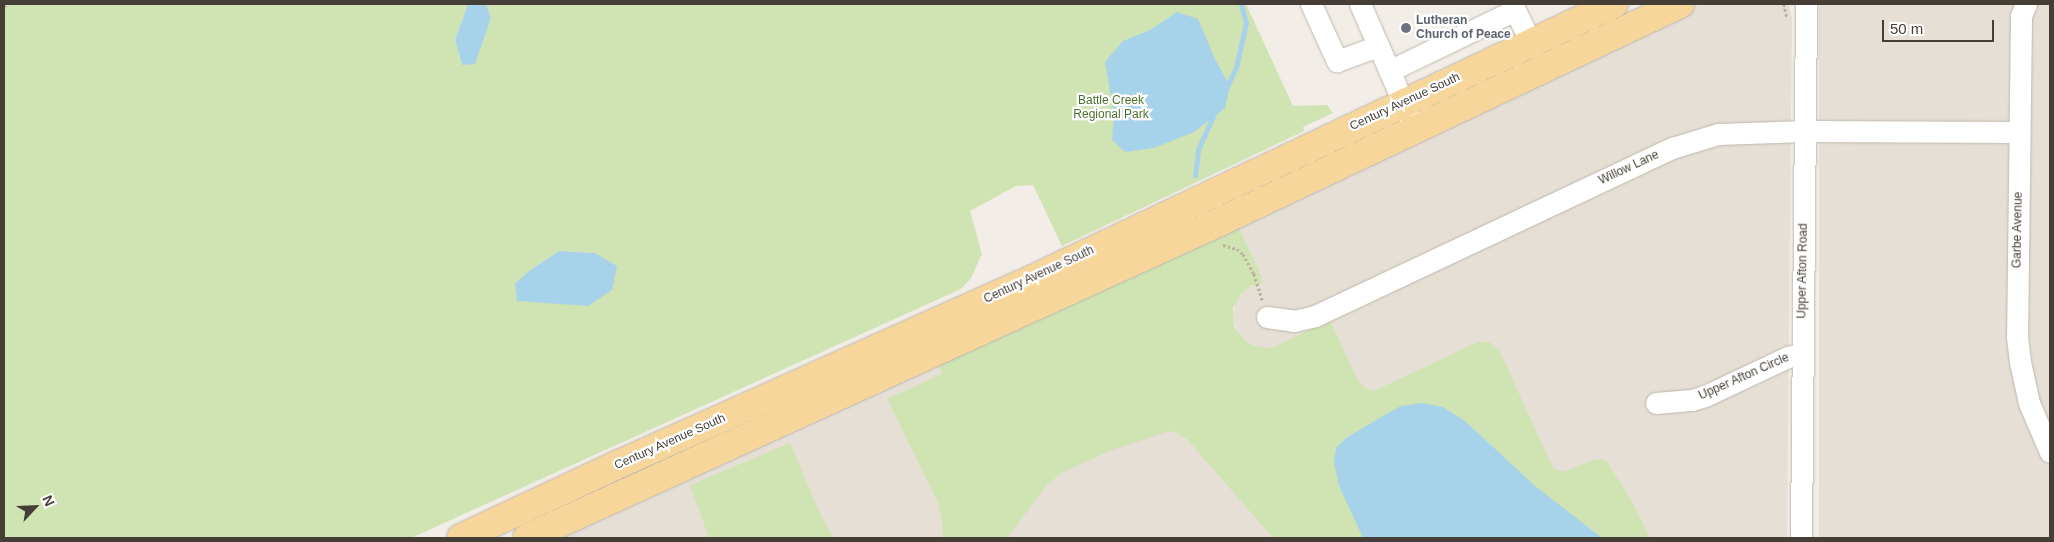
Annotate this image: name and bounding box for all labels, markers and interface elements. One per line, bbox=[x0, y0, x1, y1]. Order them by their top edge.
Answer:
scale bar bbox=[1884, 10, 1996, 42]
place label: Lutheran Church of Peace bbox=[1416, 14, 1511, 42]
text: 50 m bbox=[1890, 20, 1923, 37]
marker: Lutheran Church of Peace bbox=[1400, 22, 1412, 34]
street label: Century Avenue South bbox=[1347, 70, 1463, 134]
park label: Battle Creek Regional Park bbox=[1073, 94, 1149, 122]
street label: Willow Lane bbox=[1597, 148, 1661, 188]
street label: Garbe Avenue bbox=[2010, 191, 2026, 269]
street label: Upper Afton Road bbox=[1795, 223, 1811, 319]
street label: Century Avenue South bbox=[981, 243, 1097, 307]
street label: Upper Afton Circle bbox=[1696, 350, 1792, 404]
street label: Century Avenue South bbox=[612, 411, 728, 473]
north arrow bbox=[10, 482, 60, 532]
text: N bbox=[39, 493, 58, 509]

